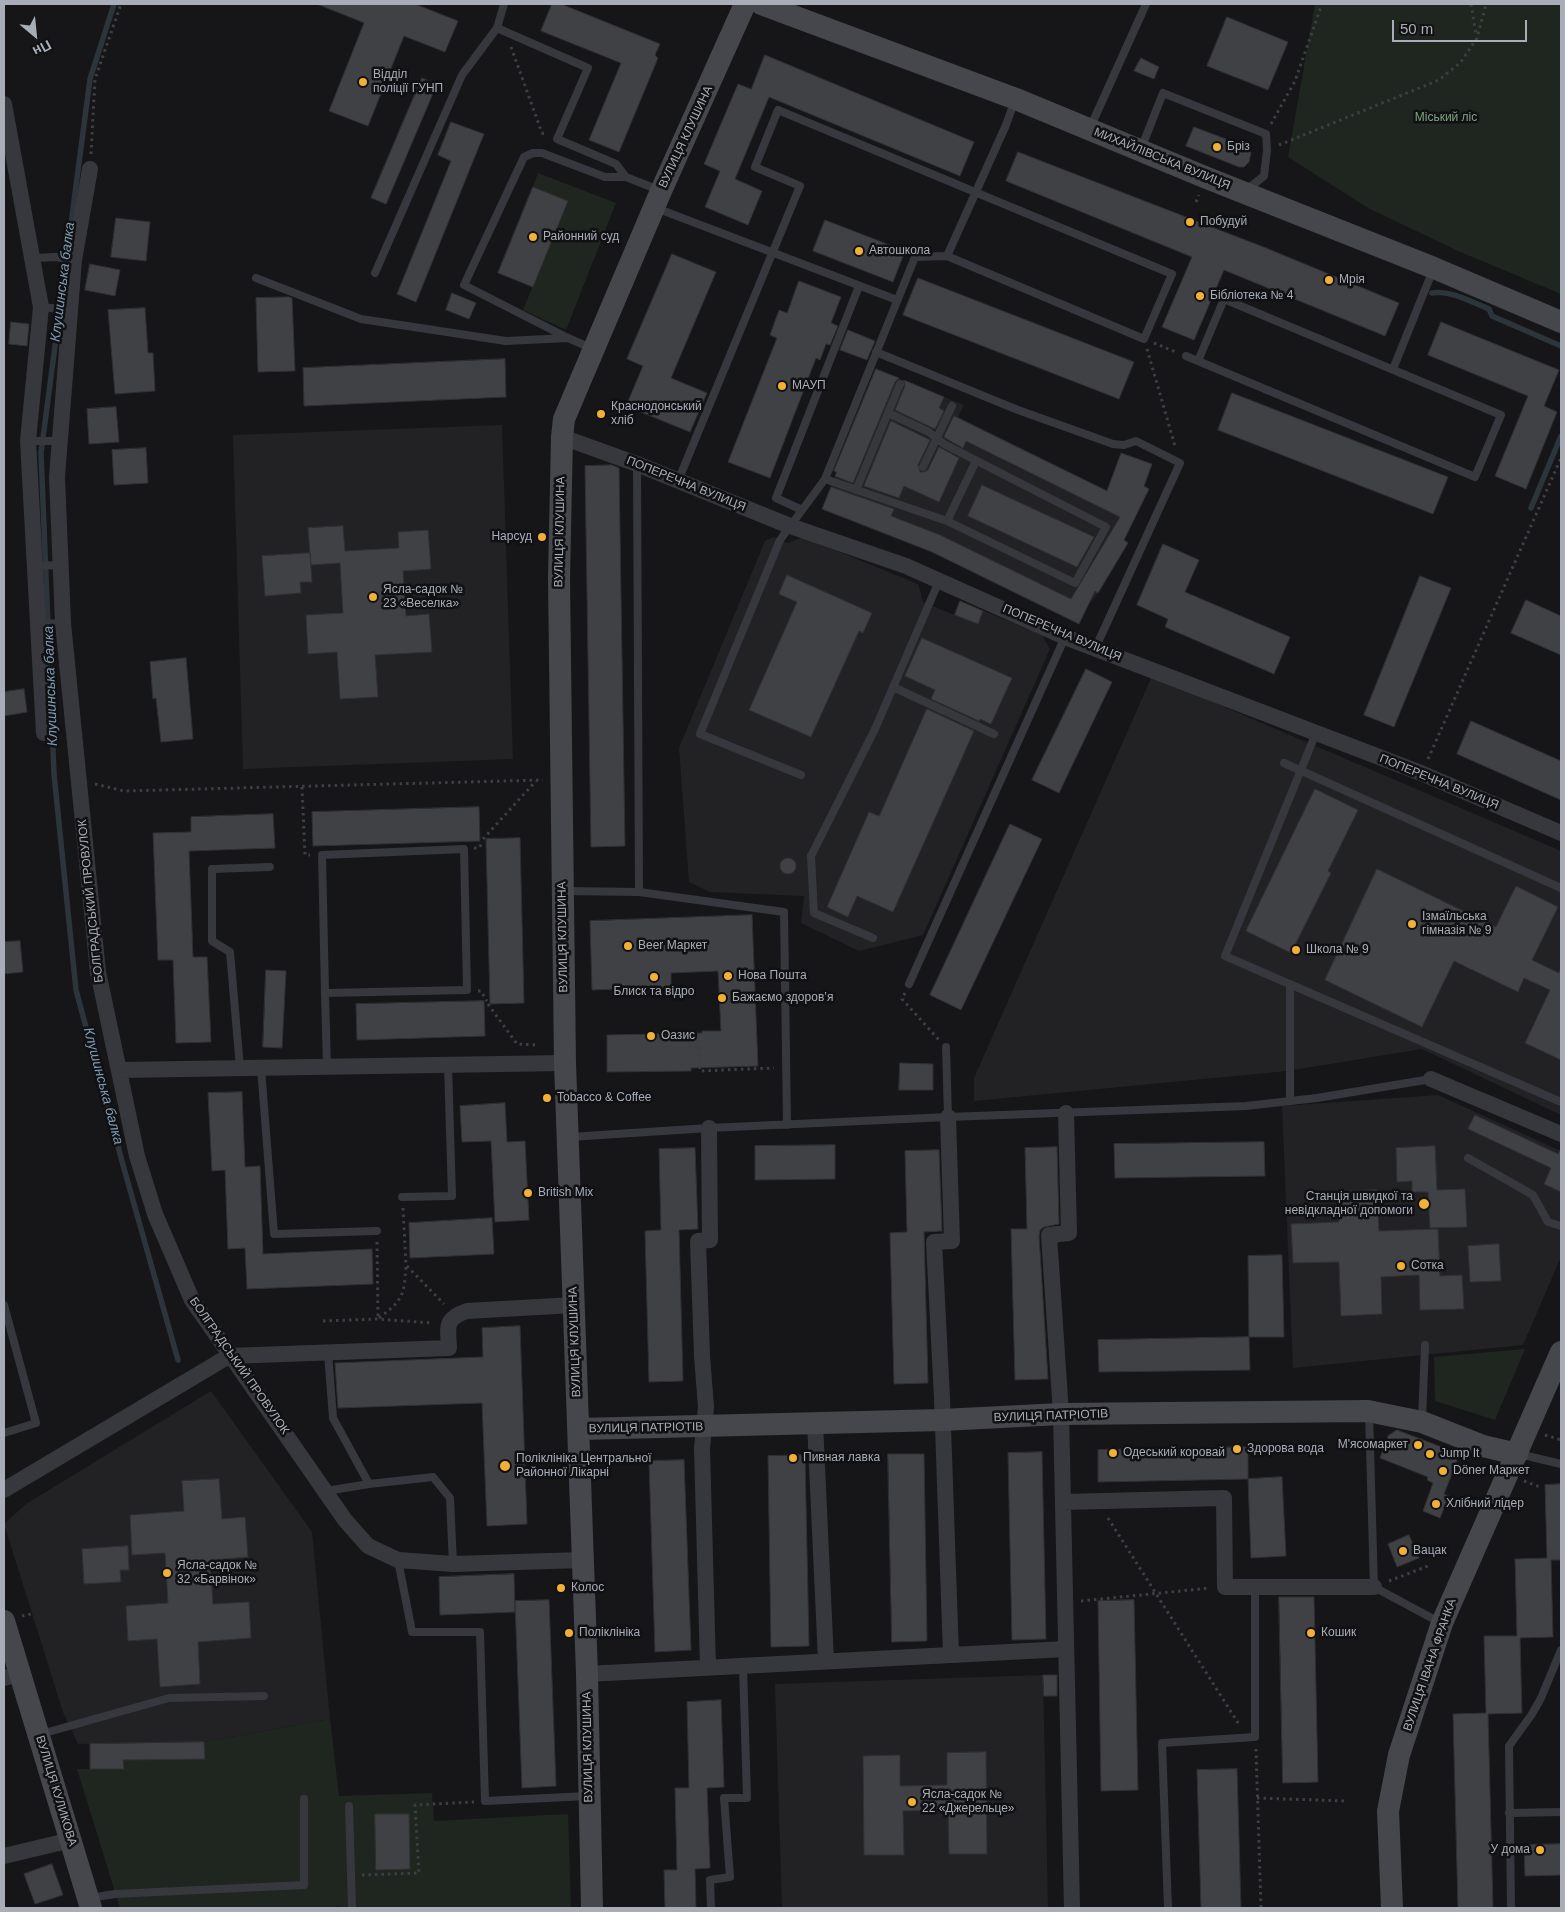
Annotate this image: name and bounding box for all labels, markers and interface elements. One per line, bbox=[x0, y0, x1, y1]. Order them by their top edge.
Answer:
north arrow bbox=[10, 10, 60, 60]
scale bar bbox=[1395, 10, 1530, 42]
text: 50 m bbox=[1400, 20, 1433, 37]
text: Пн bbox=[30, 37, 54, 60]
place label: Відділ поліції ГУНП bbox=[373, 68, 443, 96]
marker: Відділ поліції ГУНП bbox=[357, 76, 369, 88]
street label: ВУЛИЦЯ КЛУШИНА bbox=[656, 84, 716, 190]
park label: Міський ліс bbox=[1415, 111, 1477, 125]
street label: МИХАЙЛІВСЬКА ВУЛИЦЯ bbox=[1092, 125, 1232, 193]
place label: Бріз bbox=[1227, 140, 1250, 154]
marker: Бріз bbox=[1211, 141, 1223, 153]
place label: Побудуй bbox=[1200, 215, 1247, 229]
marker: Побудуй bbox=[1184, 216, 1196, 228]
water label: Клушинська балка bbox=[47, 221, 79, 343]
place label: Районний суд bbox=[543, 230, 619, 244]
marker: Районний суд bbox=[527, 231, 539, 243]
place label: Автошкола bbox=[869, 244, 930, 258]
marker: Автошкола bbox=[853, 245, 865, 257]
place label: Мрія bbox=[1339, 273, 1365, 287]
marker: Мрія bbox=[1323, 274, 1335, 286]
place label: Бібліотека № 4 bbox=[1210, 289, 1293, 303]
marker: Бібліотека № 4 bbox=[1194, 290, 1206, 302]
place label: МАУП bbox=[792, 379, 826, 393]
marker: МАУП bbox=[776, 380, 788, 392]
place label: Краснодонський хліб bbox=[611, 400, 702, 428]
marker: Краснодонський хліб bbox=[595, 408, 607, 420]
street label: ПОПЕРЕЧНА ВУЛИЦЯ bbox=[624, 453, 748, 515]
street label: ВУЛИЦЯ КЛУШИНА bbox=[552, 476, 568, 588]
place label: Нарсуд bbox=[491, 530, 532, 544]
marker: Нарсуд bbox=[536, 531, 548, 543]
place label: Ясла-садок № 23 «Веселка» bbox=[383, 583, 463, 611]
marker: Ясла-садок № 23 «Веселка» bbox=[367, 591, 379, 603]
street label: ПОПЕРЕЧНА ВУЛИЦЯ bbox=[1001, 601, 1123, 665]
water label: Клушинська балка bbox=[41, 625, 61, 747]
street label: ПОПЕРЕЧНА ВУЛИЦЯ bbox=[1377, 751, 1501, 813]
street label: БОЛГРАДСЬКИЙ ПРОВУЛОК bbox=[75, 819, 107, 983]
street label: ВУЛИЦЯ КЛУШИНА bbox=[555, 881, 571, 993]
place label: Ізмаїльська гімназія № 9 bbox=[1422, 910, 1491, 938]
marker: Ізмаїльська гімназія № 9 bbox=[1406, 918, 1418, 930]
place label: Beer Маркет bbox=[638, 939, 707, 953]
marker: Beer Маркет bbox=[622, 940, 634, 952]
place label: Школа № 9 bbox=[1306, 943, 1369, 957]
marker: Школа № 9 bbox=[1290, 944, 1302, 956]
place label: Нова Пошта bbox=[738, 969, 807, 983]
marker: Нова Пошта bbox=[722, 970, 734, 982]
marker: Блиск та відро bbox=[648, 971, 660, 983]
place label: Блиск та відро bbox=[614, 985, 694, 999]
place label: Бажаємо здоровʼя bbox=[732, 991, 833, 1005]
marker: Бажаємо здоровʼя bbox=[716, 992, 728, 1004]
water label: Клушинська балка bbox=[79, 1026, 127, 1146]
place label: Оазис bbox=[661, 1029, 695, 1043]
marker: Оазис bbox=[645, 1030, 657, 1042]
place label: Tobacco & Coffee bbox=[557, 1091, 652, 1105]
marker: Tobacco & Coffee bbox=[541, 1092, 553, 1104]
place label: British Mix bbox=[538, 1186, 593, 1200]
marker: British Mix bbox=[522, 1187, 534, 1199]
place label: Станція швидкої та невідкладної допомоги bbox=[1285, 1190, 1413, 1218]
marker: Станція швидкої та невідкладної допомоги bbox=[1417, 1197, 1431, 1211]
place label: Сотка bbox=[1411, 1259, 1444, 1273]
marker: Сотка bbox=[1395, 1260, 1407, 1272]
street label: ВУЛИЦЯ КЛУШИНА bbox=[566, 1286, 584, 1398]
street label: БОЛГРАДСЬКИЙ ПРОВУЛОК bbox=[186, 1295, 292, 1437]
street label: ВУЛИЦЯ ПАТРІОТІВ bbox=[993, 1407, 1109, 1425]
street label: ВУЛИЦЯ ПАТРІОТІВ bbox=[589, 1420, 703, 1436]
place label: М'ясомаркет bbox=[1338, 1438, 1408, 1452]
marker: М'ясомаркет bbox=[1412, 1439, 1424, 1451]
place label: Здорова вода bbox=[1247, 1442, 1324, 1456]
marker: Здорова вода bbox=[1231, 1443, 1243, 1455]
place label: Одеський коровай bbox=[1123, 1446, 1225, 1460]
marker: Одеський коровай bbox=[1107, 1447, 1119, 1459]
place label: Jump It bbox=[1440, 1447, 1479, 1461]
marker: Jump It bbox=[1424, 1448, 1436, 1460]
place label: Пивная лавка bbox=[803, 1451, 880, 1465]
place label: Поліклініка Центральної Районної Лікарні bbox=[516, 1452, 651, 1480]
marker: Пивная лавка bbox=[787, 1452, 799, 1464]
marker: Поліклініка Центральної Районної Лікарні bbox=[498, 1459, 512, 1473]
place label: Döner Маркет bbox=[1453, 1464, 1530, 1478]
marker: Döner Маркет bbox=[1437, 1465, 1449, 1477]
place label: Хлібний лідер bbox=[1446, 1497, 1524, 1511]
marker: Хлібний лідер bbox=[1430, 1498, 1442, 1510]
place label: Вацак bbox=[1413, 1544, 1446, 1558]
marker: Вацак bbox=[1397, 1545, 1409, 1557]
place label: Ясла-садок № 32 «Барвінок» bbox=[177, 1559, 257, 1587]
marker: Ясла-садок № 32 «Барвінок» bbox=[161, 1567, 173, 1579]
place label: Колос bbox=[571, 1581, 604, 1595]
marker: Колос bbox=[555, 1582, 567, 1594]
street label: ВУЛИЦЯ ІВАНА ФРАНКА bbox=[1401, 1597, 1459, 1733]
place label: Поліклініка bbox=[579, 1626, 640, 1640]
place label: Кошик bbox=[1321, 1626, 1356, 1640]
marker: Поліклініка bbox=[563, 1627, 575, 1639]
marker: Кошик bbox=[1305, 1627, 1317, 1639]
street label: ВУЛИЦЯ КЛУШИНА bbox=[580, 1691, 596, 1803]
street label: ВУЛИЦЯ КУЛИКОВА bbox=[32, 1734, 80, 1848]
place label: Ясла-садок № 22 «Джерельце» bbox=[922, 1788, 1014, 1816]
marker: Ясла-садок № 22 «Джерельце» bbox=[906, 1796, 918, 1808]
place label: У дома bbox=[1490, 1843, 1530, 1857]
marker: У дома bbox=[1534, 1844, 1546, 1856]

